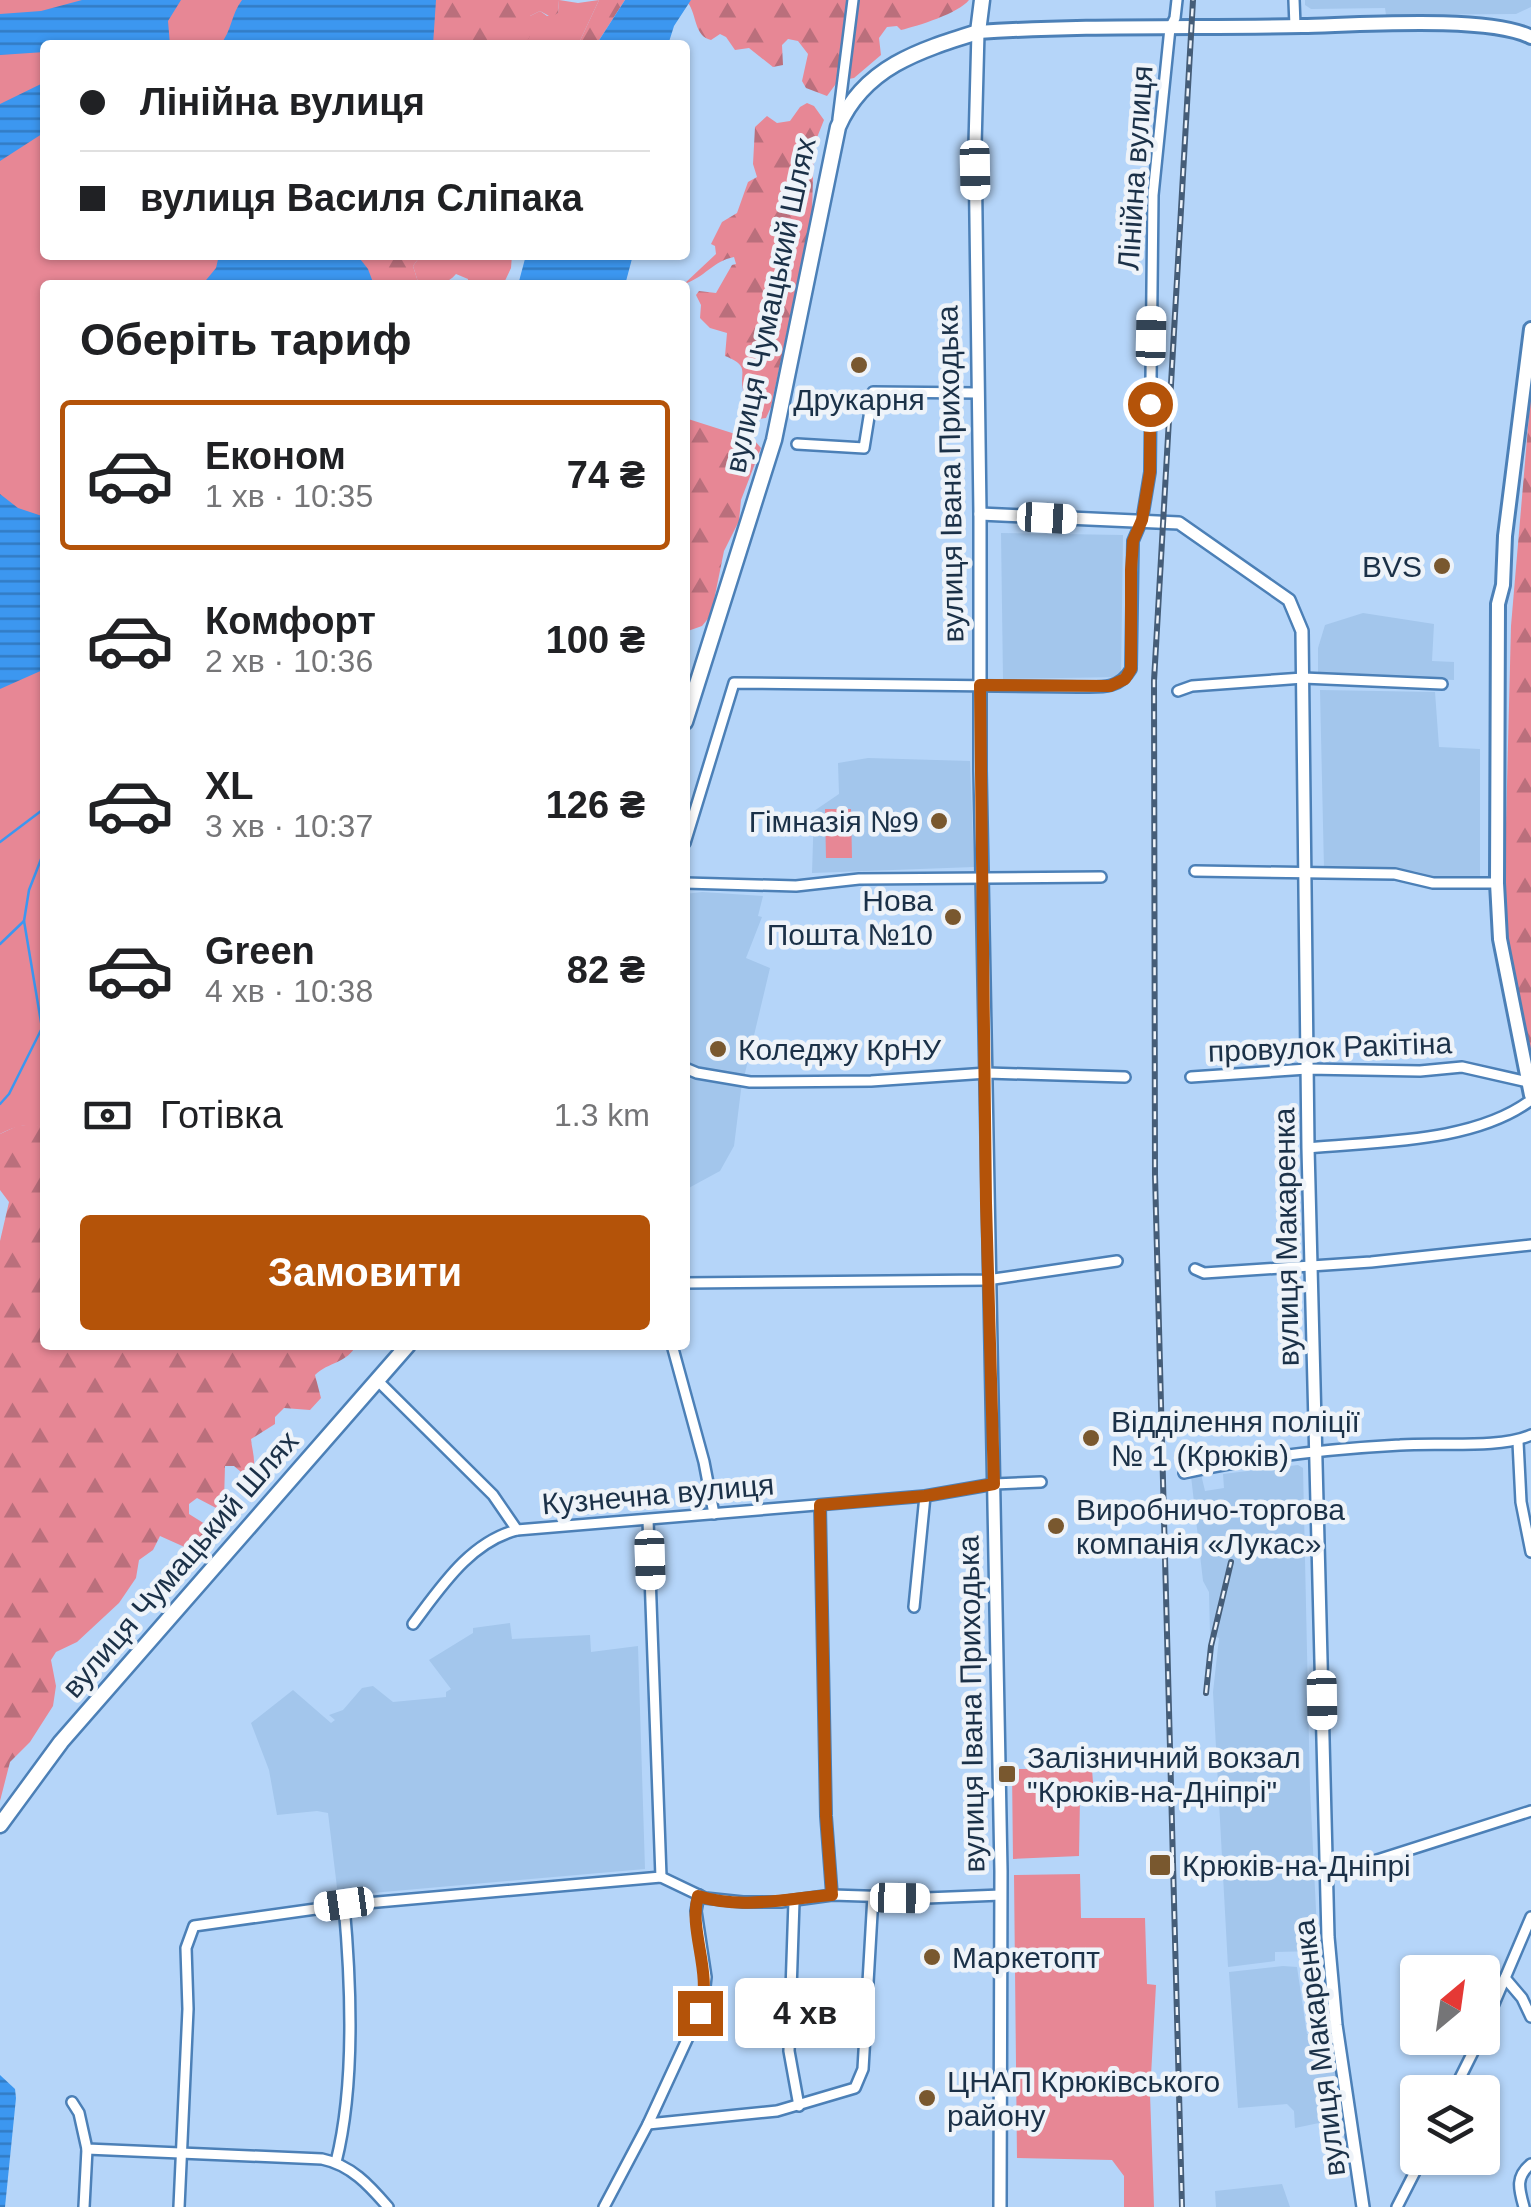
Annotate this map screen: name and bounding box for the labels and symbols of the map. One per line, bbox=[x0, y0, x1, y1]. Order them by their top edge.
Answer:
street label: Лінійна вулиця bbox=[1111, 64, 1159, 272]
street label: вулиця Чумацький Шлях bbox=[718, 134, 822, 476]
car bbox=[959, 140, 991, 200]
street label: вулиця Івана Приходька bbox=[931, 305, 969, 643]
car bbox=[1135, 306, 1167, 366]
marker: Друкарня bbox=[848, 354, 870, 376]
route start bbox=[1128, 382, 1173, 427]
place label: Друкарня bbox=[793, 383, 925, 416]
car bbox=[1016, 501, 1078, 535]
place label: BVS bbox=[1362, 550, 1422, 583]
marker: BVS bbox=[1431, 555, 1453, 577]
place label: Гімназія №9 bbox=[749, 805, 919, 838]
marker: Гімназія №9 bbox=[928, 810, 950, 832]
place label: Нова Пошта №10 bbox=[767, 884, 933, 951]
marker: Нова Пошта №10 bbox=[942, 906, 964, 928]
street label: провулок Ракітіна bbox=[1207, 1026, 1453, 1068]
place label: Коледжу КрНУ bbox=[738, 1033, 942, 1066]
marker: Коледжу КрНУ bbox=[707, 1038, 729, 1060]
street label: вулиця Макаренка bbox=[1267, 1107, 1305, 1367]
place label: Відділення поліції № 1 (Крюків) bbox=[1111, 1405, 1361, 1472]
street label: вулиця Чумацький Шлях bbox=[55, 1424, 305, 1704]
marker: Відділення поліції № 1 (Крюків) bbox=[1080, 1427, 1102, 1449]
street label: Кузнечна вулиця bbox=[540, 1467, 776, 1521]
place label: Виробничо-торгова компанія «Лукас» bbox=[1076, 1493, 1345, 1560]
marker: Виробничо-торгова компанія «Лукас» bbox=[1045, 1515, 1067, 1537]
car bbox=[634, 1529, 666, 1591]
street label: вулиця Івана Приходька bbox=[952, 1535, 990, 1873]
car bbox=[1306, 1670, 1338, 1730]
place label: Залізничний вокзал "Крюкiв-на-Днiпрi" bbox=[1027, 1741, 1301, 1808]
marker: Залізничний вокзал "Крюкiв-на-Днiпрi" bbox=[996, 1763, 1018, 1785]
place label: Крюків-на-Дніпрі bbox=[1182, 1849, 1411, 1882]
marker: Крюків-на-Дніпрі bbox=[1147, 1852, 1173, 1878]
car bbox=[870, 1882, 930, 1914]
car bbox=[312, 1885, 376, 1923]
street label: вулиця Макаренка bbox=[1287, 1917, 1351, 2178]
place label: Маркетопт bbox=[952, 1941, 1100, 1974]
marker: Маркетопт bbox=[921, 1946, 943, 1968]
north arrow bbox=[1400, 1955, 1500, 2055]
callout: 4 хв bbox=[735, 1978, 875, 2048]
route end bbox=[678, 1991, 723, 2036]
place label: ЦНАП Крюківського району bbox=[947, 2065, 1220, 2132]
marker: ЦНАП Крюківського району bbox=[916, 2087, 938, 2109]

